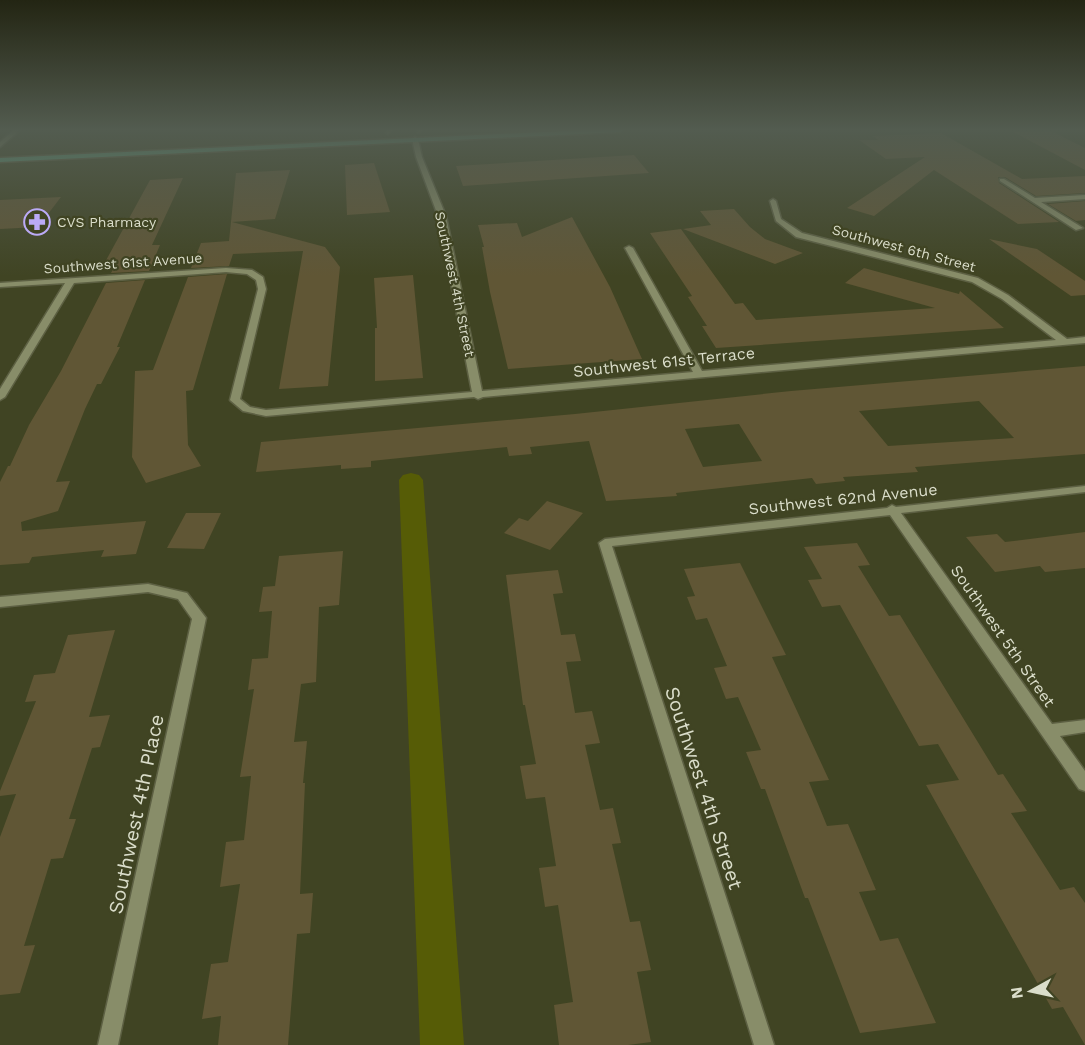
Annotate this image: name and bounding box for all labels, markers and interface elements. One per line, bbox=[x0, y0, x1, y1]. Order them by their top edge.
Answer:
pharmacy icon: CVS Pharmacy bbox=[22, 207, 52, 237]
street label: Southwest 4th Street bbox=[432, 210, 478, 358]
place label: CVS Pharmacy bbox=[57, 214, 157, 230]
street label: Southwest 6th Street bbox=[830, 221, 978, 275]
street label: Southwest 61st Avenue bbox=[43, 249, 203, 277]
street label: Southwest 61st Terrace bbox=[572, 343, 756, 381]
street label: Southwest 62nd Avenue bbox=[748, 480, 938, 518]
street label: Southwest 5th Street bbox=[947, 561, 1059, 711]
street label: Southwest 4th Street bbox=[660, 684, 748, 893]
street label: Southwest 4th Place bbox=[103, 712, 169, 916]
north arrow bbox=[1001, 961, 1061, 1021]
text: N bbox=[1006, 986, 1027, 1000]

